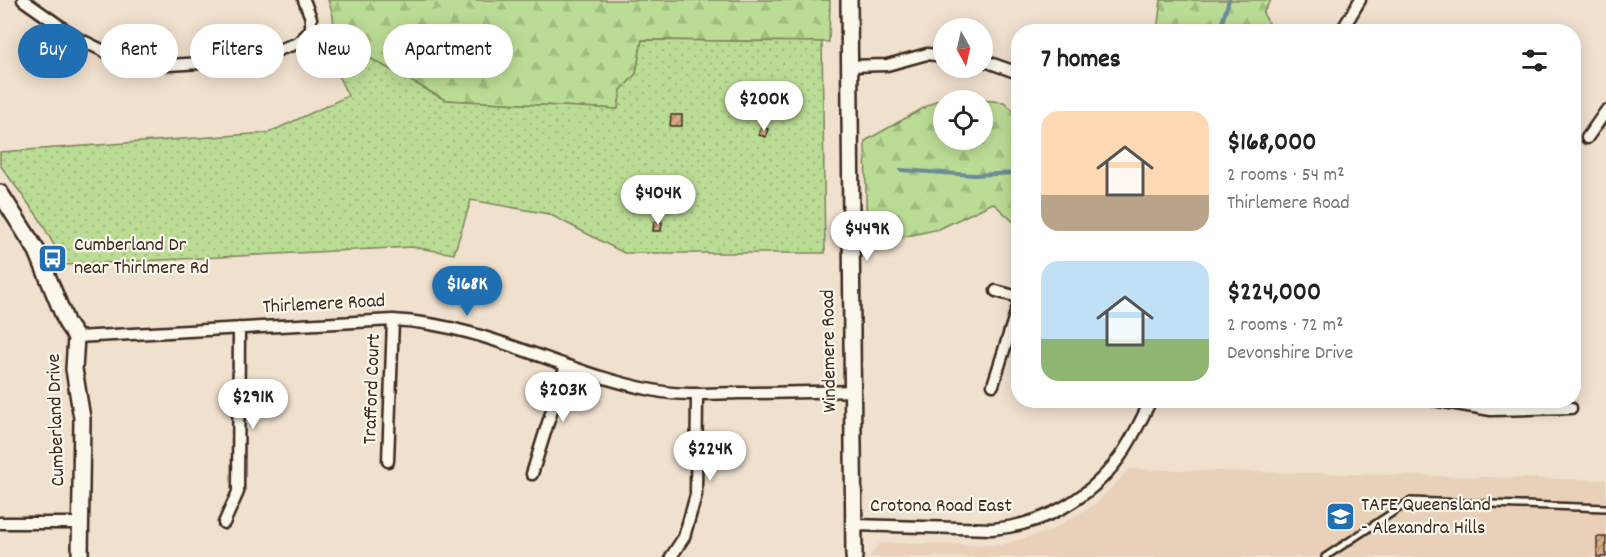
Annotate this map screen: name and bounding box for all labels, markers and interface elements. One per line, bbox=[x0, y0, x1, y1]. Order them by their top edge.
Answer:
north arrow bbox=[933, 18, 993, 78]
map controls bbox=[933, 18, 993, 150]
chip: Buy bbox=[18, 24, 88, 78]
chip: Rent bbox=[100, 24, 178, 78]
chip: Filters bbox=[190, 24, 284, 78]
chip: New bbox=[296, 24, 371, 78]
chip: Apartment bbox=[383, 24, 513, 78]
text: 7 homes bbox=[1041, 42, 1121, 79]
icon: filters bbox=[1518, 44, 1551, 77]
pin: $200K bbox=[722, 81, 806, 132]
text: $200K bbox=[739, 86, 789, 114]
button: locate bbox=[933, 90, 993, 150]
text: $168,000 bbox=[1227, 125, 1317, 162]
icon: home bbox=[1089, 135, 1161, 207]
text: 2 rooms · 54 m² bbox=[1227, 162, 1345, 190]
pin: $404K bbox=[616, 175, 700, 226]
text: $404K bbox=[635, 180, 681, 208]
text: Thirlemere Road bbox=[1227, 190, 1350, 218]
pin: $449K bbox=[825, 211, 909, 262]
text: $449K bbox=[844, 216, 890, 244]
place label: Cumberland Dr near Thirlmere Rd bbox=[74, 232, 209, 283]
bus stop icon: Cumberland Dr near Thirlmere Rd bbox=[37, 242, 69, 274]
pin: $168K bbox=[425, 266, 509, 317]
text: $168K bbox=[446, 271, 488, 299]
text: $224,000 bbox=[1227, 275, 1321, 312]
icon: home bbox=[1089, 285, 1161, 357]
street label: Thirlemere Road bbox=[262, 288, 386, 322]
street label: Windemere Road bbox=[815, 289, 845, 413]
text: 2 rooms · 72 m² bbox=[1227, 312, 1343, 340]
street label: Trafford Court bbox=[357, 333, 389, 445]
text: Devonshire Drive bbox=[1227, 340, 1353, 368]
street label: Cumberland Drive bbox=[41, 353, 73, 487]
pin: $203K bbox=[521, 372, 605, 423]
text: $203K bbox=[539, 377, 587, 405]
pin: $291K bbox=[211, 379, 295, 430]
text: $291K bbox=[232, 384, 274, 412]
pin: $224K bbox=[668, 431, 752, 482]
text: $224K bbox=[687, 436, 733, 464]
place label: TAFE Queensland - Alexandra Hills bbox=[1361, 492, 1491, 543]
street label: Crotona Road East bbox=[870, 493, 1012, 521]
school or university icon: TAFE Queensland - Alexandra Hills bbox=[1324, 501, 1356, 533]

